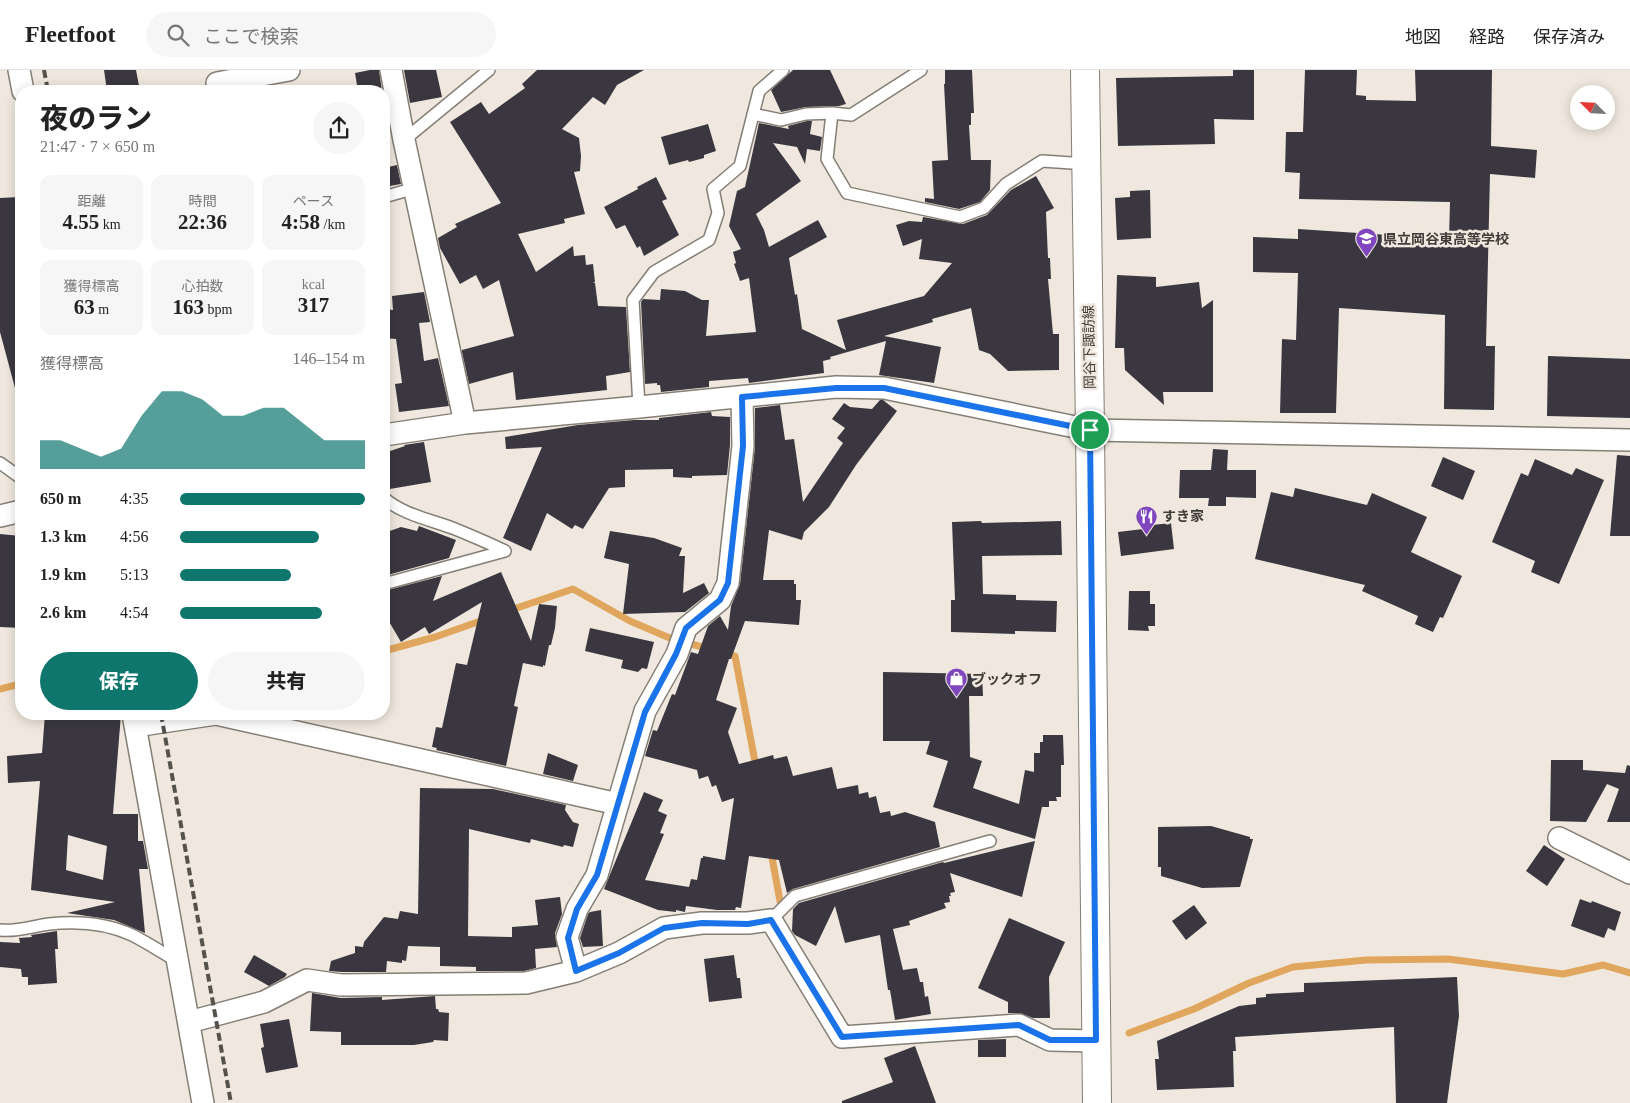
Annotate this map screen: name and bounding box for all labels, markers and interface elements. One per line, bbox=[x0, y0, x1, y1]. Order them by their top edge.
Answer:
search box bbox=[146, 12, 496, 57]
text: Fleetfoot bbox=[25, 21, 116, 47]
icon: search bbox=[164, 21, 192, 49]
text: ここで検索 bbox=[204, 26, 299, 47]
text: 地図 bbox=[1405, 27, 1441, 47]
text: 経路 bbox=[1469, 27, 1505, 47]
text: 保存済み bbox=[1533, 27, 1605, 47]
north arrow bbox=[1570, 85, 1615, 130]
map controls bbox=[1570, 85, 1615, 130]
button: share bbox=[313, 102, 365, 154]
text: 夜のラン bbox=[40, 103, 152, 134]
text: 21:47 · 7 × 650 m bbox=[40, 138, 155, 155]
text: 距離 bbox=[78, 194, 106, 209]
text: 時間 bbox=[189, 194, 217, 209]
text: ペース bbox=[293, 194, 334, 209]
text: 4.55 bbox=[62, 210, 99, 234]
text: 22:36 bbox=[178, 210, 227, 234]
text: 4:58 bbox=[282, 210, 320, 234]
text: km bbox=[99, 217, 121, 232]
text: /km bbox=[320, 217, 345, 232]
school or university icon: 県立岡谷東高等学校 bbox=[1355, 227, 1379, 258]
place label: 県立岡谷東高等学校 bbox=[1383, 231, 1509, 247]
text: kcal bbox=[302, 277, 325, 292]
text: 獲得標高 bbox=[64, 279, 120, 294]
text: 心拍数 bbox=[182, 279, 224, 294]
text: 317 bbox=[298, 293, 329, 317]
text: 63 bbox=[74, 295, 95, 319]
text: 163 bbox=[173, 295, 204, 319]
text: m bbox=[95, 302, 109, 317]
text: bpm bbox=[204, 302, 232, 317]
street label: 岡谷下諏訪線 bbox=[1081, 305, 1098, 389]
text: 146–154 m bbox=[293, 350, 365, 367]
text: 獲得標高 bbox=[40, 355, 104, 372]
pin bbox=[1069, 409, 1111, 451]
icon: arrive bbox=[1076, 416, 1104, 444]
text: 650 m bbox=[40, 490, 81, 507]
text: 4:35 bbox=[120, 490, 148, 507]
restaurant icon: すき家 bbox=[1134, 504, 1158, 535]
place label: すき家 bbox=[1162, 509, 1204, 524]
text: 1.3 km bbox=[40, 528, 86, 545]
text: 4:56 bbox=[120, 528, 148, 545]
text: 1.9 km bbox=[40, 566, 86, 583]
text: 5:13 bbox=[120, 566, 148, 583]
text: 2.6 km bbox=[40, 604, 86, 621]
text: 4:54 bbox=[120, 604, 148, 621]
button: 保存 bbox=[40, 652, 198, 710]
button: 共有 bbox=[208, 652, 365, 710]
shop icon: ブックオフ bbox=[944, 667, 968, 698]
place label: ブックオフ bbox=[972, 671, 1042, 687]

